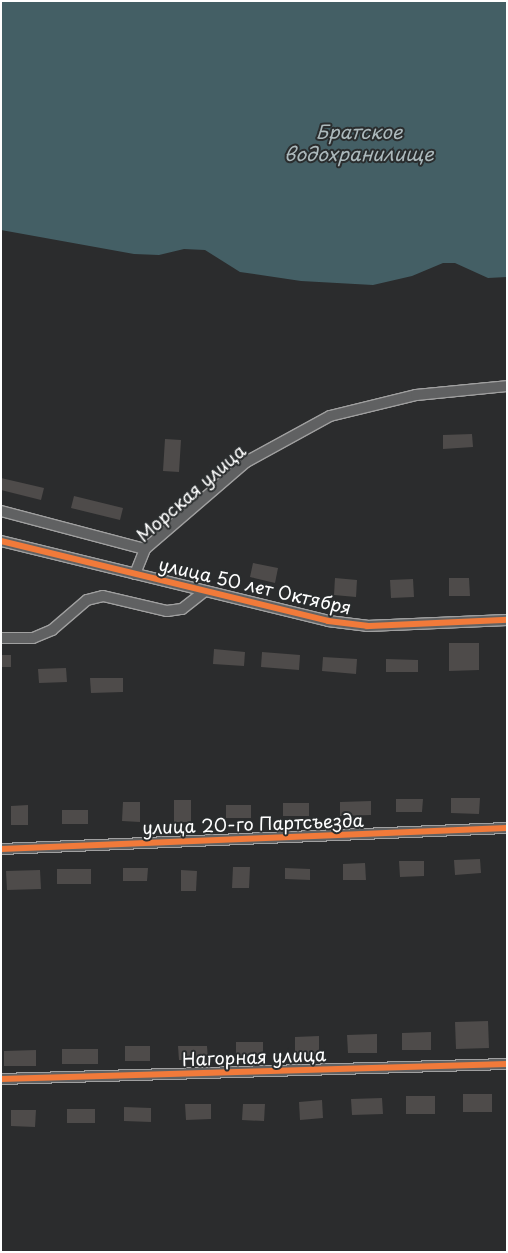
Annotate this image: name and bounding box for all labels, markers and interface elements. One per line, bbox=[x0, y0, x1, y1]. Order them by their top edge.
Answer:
water label: Братское водохранилище bbox=[284, 121, 434, 165]
street label: Морская улица bbox=[132, 439, 250, 547]
street label: улица 50 лет Октября bbox=[156, 553, 354, 619]
street label: улица 20-го Партсъезда bbox=[141, 809, 365, 839]
street label: Нагорная улица bbox=[181, 1044, 327, 1070]

